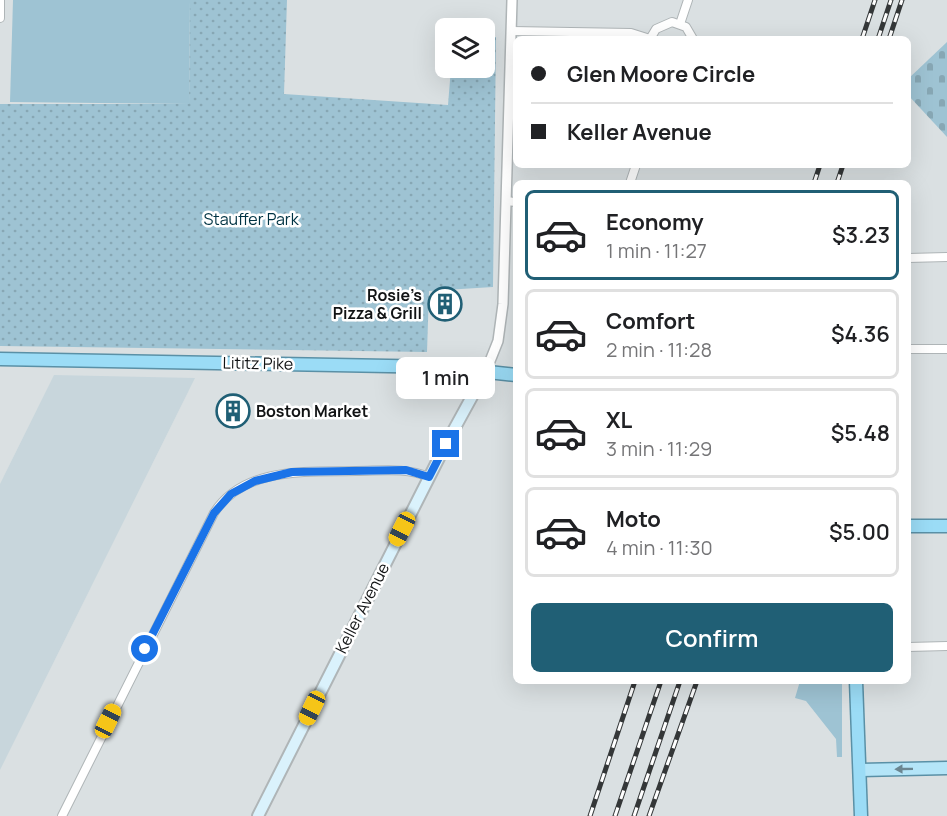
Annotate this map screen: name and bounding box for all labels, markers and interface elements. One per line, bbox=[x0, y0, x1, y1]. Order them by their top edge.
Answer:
map controls bbox=[435, 18, 495, 78]
button: layers bbox=[435, 18, 495, 78]
text: Glen Moore Circle bbox=[567, 59, 755, 89]
text: Keller Avenue bbox=[567, 117, 712, 147]
text: Economy bbox=[606, 207, 704, 237]
park label: Stauffer Park bbox=[203, 208, 300, 230]
icon: car bbox=[534, 208, 588, 262]
text: $3.23 bbox=[832, 220, 890, 250]
text: 1 min · 11:27 bbox=[606, 237, 707, 264]
place label: Rosie’s Pizza & Grill bbox=[333, 284, 422, 324]
building icon: Rosie’s Pizza & Grill bbox=[427, 286, 463, 322]
text: Comfort bbox=[606, 306, 695, 336]
icon: car bbox=[534, 307, 588, 361]
text: $4.36 bbox=[831, 319, 890, 349]
text: 2 min · 11:28 bbox=[606, 336, 712, 363]
street label: Lititz Pike bbox=[222, 351, 294, 375]
callout: 1 min bbox=[396, 357, 496, 399]
text: 1 min bbox=[422, 364, 469, 391]
building icon: Boston Market bbox=[215, 393, 251, 429]
place label: Boston Market bbox=[256, 400, 368, 422]
text: XL bbox=[606, 405, 632, 435]
icon: car bbox=[534, 406, 588, 460]
text: $5.48 bbox=[831, 418, 890, 448]
route end bbox=[432, 430, 459, 457]
text: 3 min · 11:29 bbox=[606, 435, 713, 462]
text: Moto bbox=[606, 504, 661, 534]
icon: car bbox=[534, 505, 588, 559]
car bbox=[386, 509, 418, 549]
text: $5.00 bbox=[829, 517, 890, 547]
text: 4 min · 11:30 bbox=[606, 534, 713, 561]
street label: Keller Avenue bbox=[330, 559, 394, 657]
button: Confirm bbox=[531, 603, 893, 672]
route start bbox=[131, 635, 158, 662]
car bbox=[296, 688, 328, 728]
car bbox=[92, 701, 124, 741]
one-way arrow bbox=[894, 764, 913, 774]

